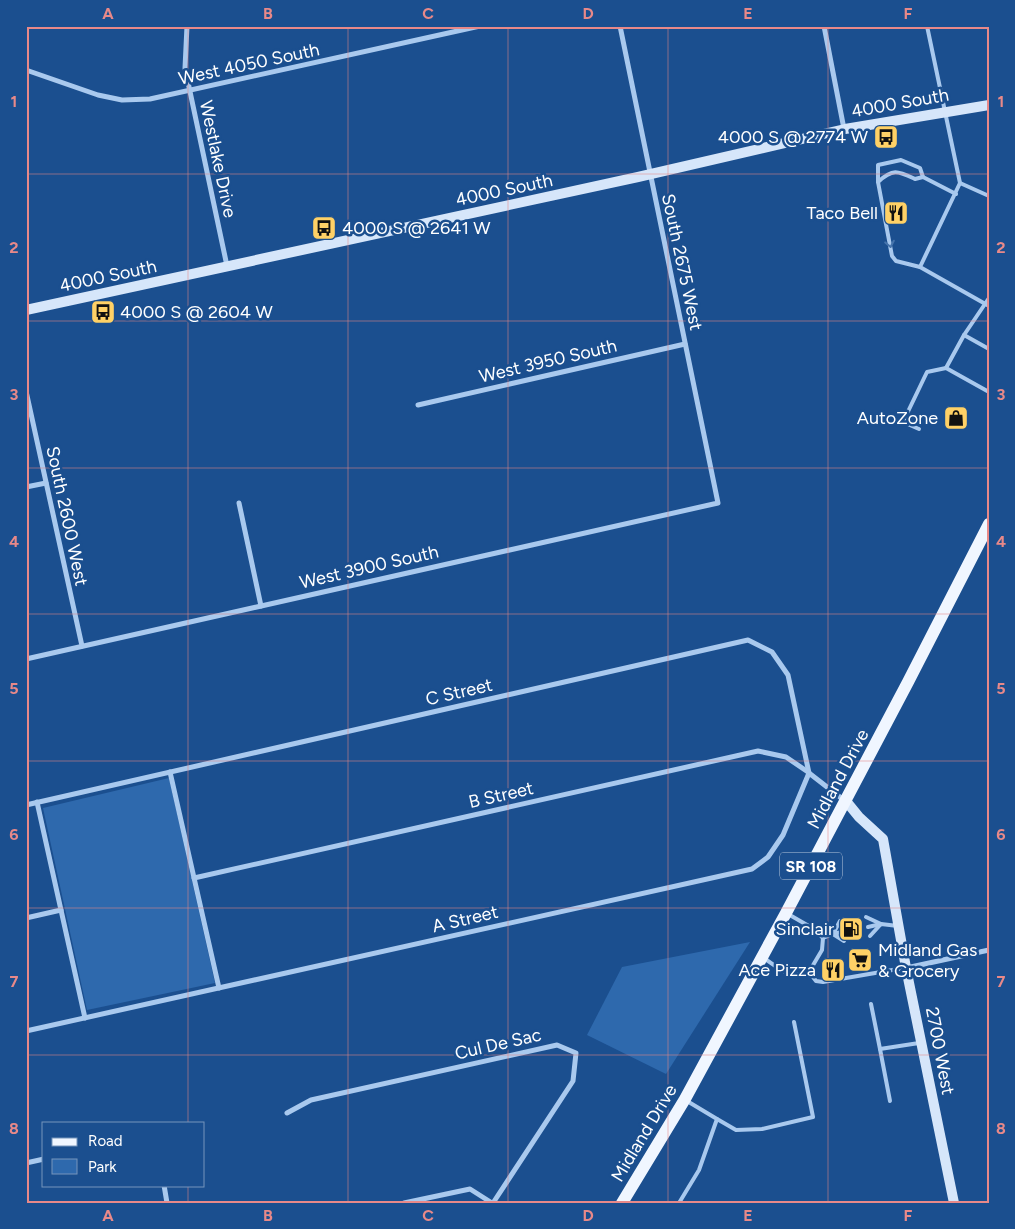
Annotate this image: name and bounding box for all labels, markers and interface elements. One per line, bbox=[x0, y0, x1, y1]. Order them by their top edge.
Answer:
text: A bbox=[102, 4, 114, 23]
text: B bbox=[263, 4, 273, 23]
text: C bbox=[422, 4, 434, 23]
text: D bbox=[582, 4, 594, 23]
text: E bbox=[743, 4, 753, 23]
text: F bbox=[904, 4, 913, 23]
street label: West 4050 South bbox=[177, 38, 321, 90]
street label: 4000 South bbox=[850, 84, 950, 122]
text: 1 bbox=[11, 92, 17, 111]
text: 1 bbox=[998, 92, 1004, 111]
street label: Westlake Drive bbox=[195, 98, 241, 220]
bus stop icon: 4000 S @ 2774 W bbox=[873, 124, 899, 150]
place label: 4000 S @ 2774 W bbox=[718, 126, 869, 148]
street label: 4000 South bbox=[453, 169, 555, 211]
street label: South 2675 West bbox=[657, 192, 707, 333]
restaurant icon: Taco Bell bbox=[883, 200, 909, 226]
place label: Taco Bell bbox=[807, 202, 878, 224]
bus stop icon: 4000 S @ 2641 W bbox=[311, 215, 337, 241]
place label: 4000 S @ 2641 W bbox=[342, 217, 491, 239]
text: 2 bbox=[9, 238, 19, 257]
text: 2 bbox=[996, 238, 1006, 257]
one-way arrow bbox=[884, 239, 894, 248]
street label: 4000 South bbox=[57, 255, 159, 297]
bus stop icon: 4000 S @ 2604 W bbox=[90, 299, 116, 325]
place label: 4000 S @ 2604 W bbox=[120, 301, 273, 323]
street label: West 3950 South bbox=[477, 334, 619, 388]
text: 3 bbox=[10, 385, 19, 404]
text: 3 bbox=[997, 385, 1006, 404]
shop icon: AutoZone bbox=[943, 405, 969, 431]
place label: AutoZone bbox=[857, 407, 938, 429]
street label: South 2600 West bbox=[41, 444, 93, 588]
text: 4 bbox=[9, 532, 19, 551]
text: 4 bbox=[996, 532, 1006, 551]
street label: West 3900 South bbox=[297, 540, 441, 594]
street label: C Street bbox=[423, 674, 495, 710]
text: 5 bbox=[9, 679, 19, 698]
text: 5 bbox=[996, 679, 1006, 698]
street label: Midland Drive bbox=[803, 725, 874, 833]
street label: B Street bbox=[466, 777, 536, 813]
text: 6 bbox=[9, 825, 19, 844]
text: 6 bbox=[996, 825, 1006, 844]
road number: SR 108 bbox=[780, 852, 842, 879]
street label: A Street bbox=[430, 901, 500, 937]
fuel station icon: Sinclair bbox=[838, 916, 864, 942]
place label: Sinclair bbox=[776, 918, 834, 940]
place label: Midland Gas & Grocery bbox=[878, 939, 977, 982]
supermarket icon: Midland Gas & Grocery bbox=[847, 947, 873, 973]
restaurant icon: Ace Pizza bbox=[820, 957, 846, 983]
place label: Ace Pizza bbox=[738, 959, 816, 981]
text: 7 bbox=[10, 972, 19, 991]
text: 7 bbox=[997, 972, 1006, 991]
street label: 2700 West bbox=[921, 1005, 959, 1097]
street label: Cul De Sac bbox=[453, 1023, 544, 1065]
street label: Midland Drive bbox=[606, 1080, 682, 1186]
text: 8 bbox=[9, 1119, 19, 1138]
text: 8 bbox=[996, 1119, 1006, 1138]
legend bbox=[42, 1122, 205, 1186]
text: Road bbox=[88, 1132, 123, 1150]
text: Park bbox=[88, 1158, 117, 1176]
text: A bbox=[102, 1206, 114, 1225]
text: B bbox=[263, 1206, 273, 1225]
text: C bbox=[422, 1206, 434, 1225]
text: D bbox=[582, 1206, 594, 1225]
text: E bbox=[743, 1206, 753, 1225]
text: F bbox=[904, 1206, 913, 1225]

